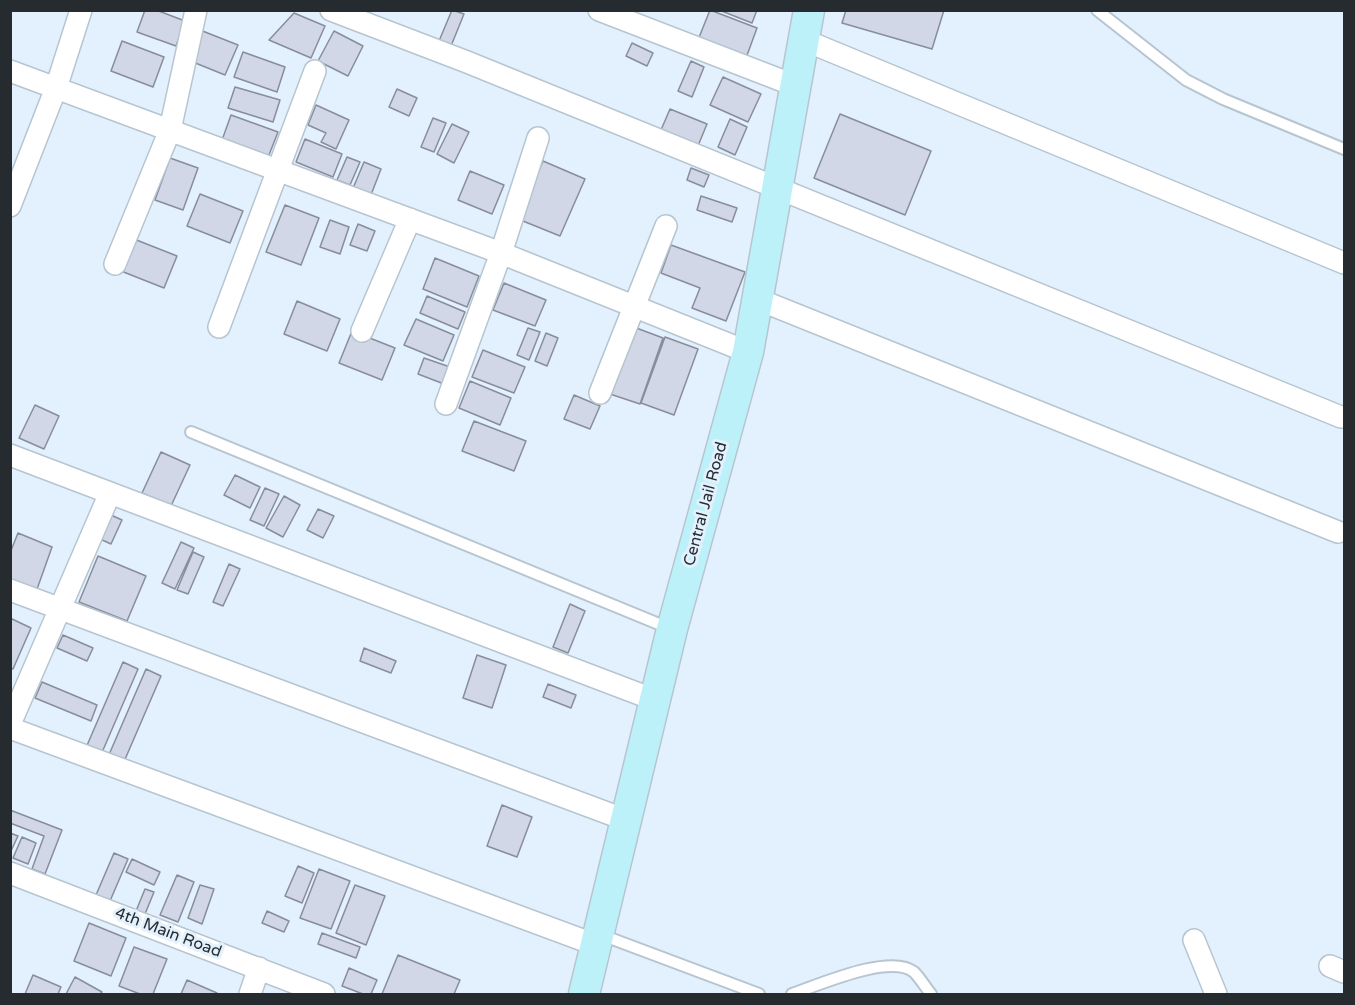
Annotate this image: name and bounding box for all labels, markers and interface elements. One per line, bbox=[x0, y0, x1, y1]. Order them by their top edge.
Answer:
street label: Central Jail Road bbox=[680, 440, 732, 568]
street label: 4th Main Road bbox=[112, 904, 224, 962]

